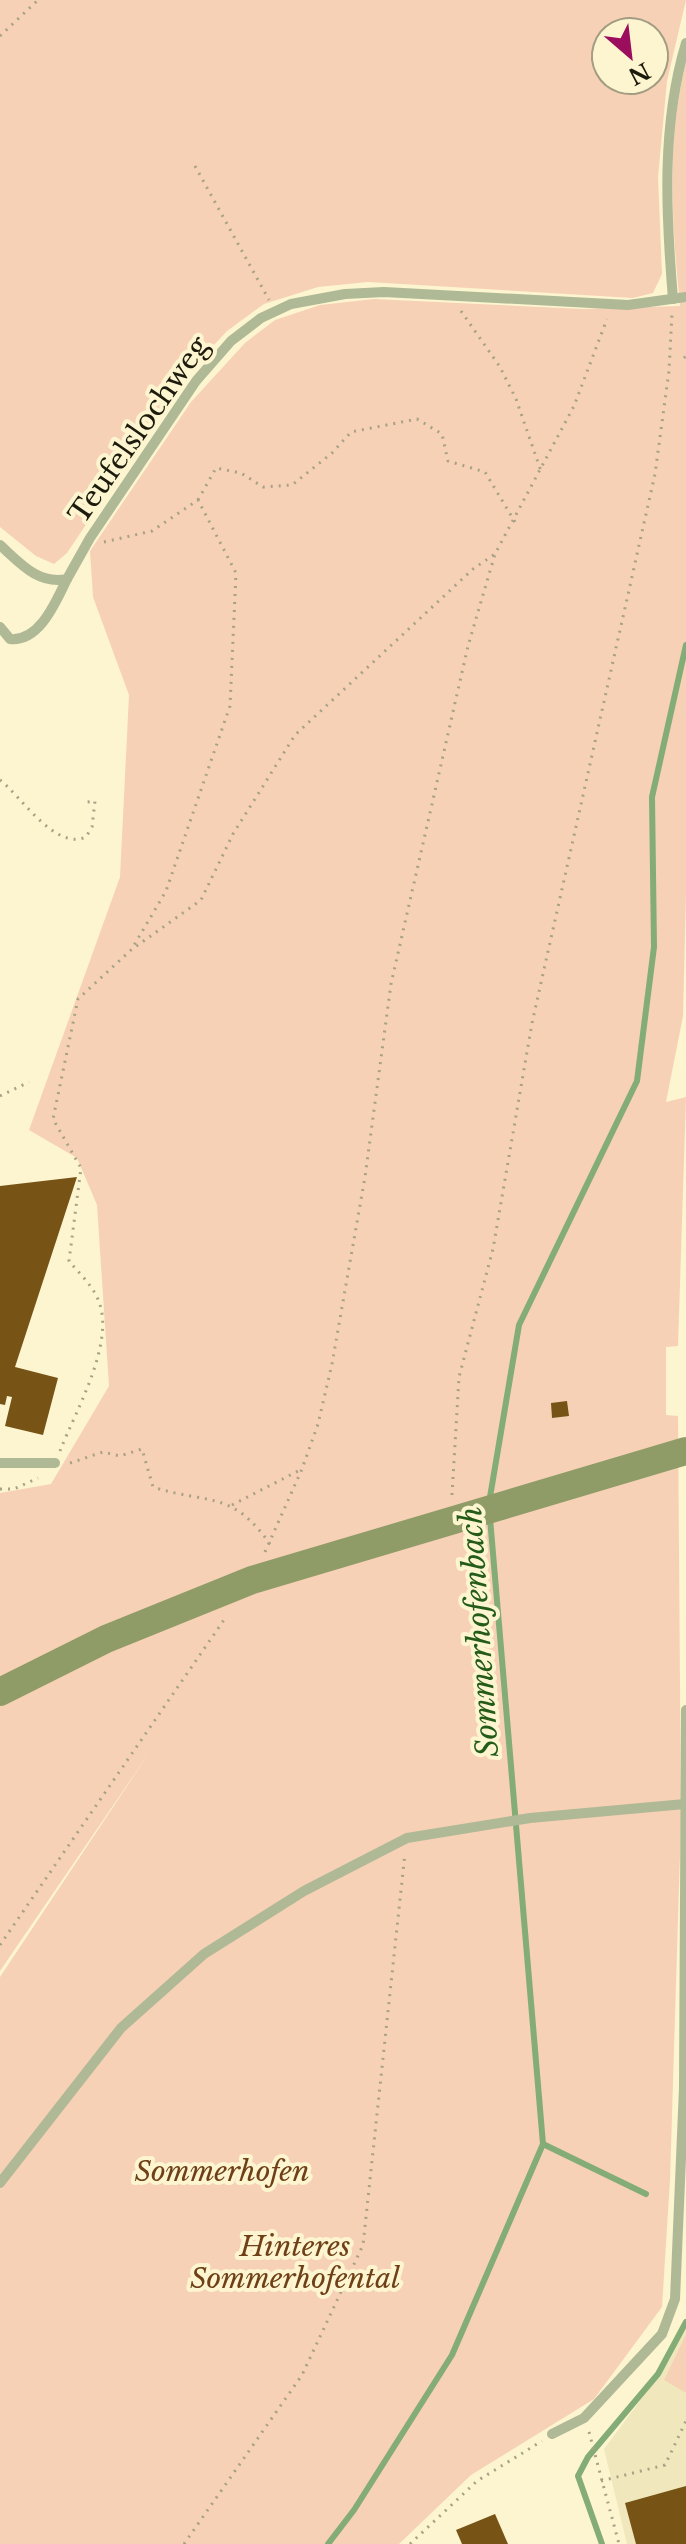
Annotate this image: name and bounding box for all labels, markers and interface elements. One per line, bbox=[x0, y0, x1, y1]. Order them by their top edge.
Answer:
north arrow bbox=[590, 16, 670, 96]
text: N bbox=[623, 56, 655, 90]
street label: Teufelslochweg bbox=[61, 329, 217, 530]
water label: Sommerhofenbach bbox=[452, 1505, 506, 1759]
park label: Sommerhofen bbox=[134, 2154, 310, 2189]
park label: Hinteres Sommerhofental bbox=[190, 2229, 400, 2296]

